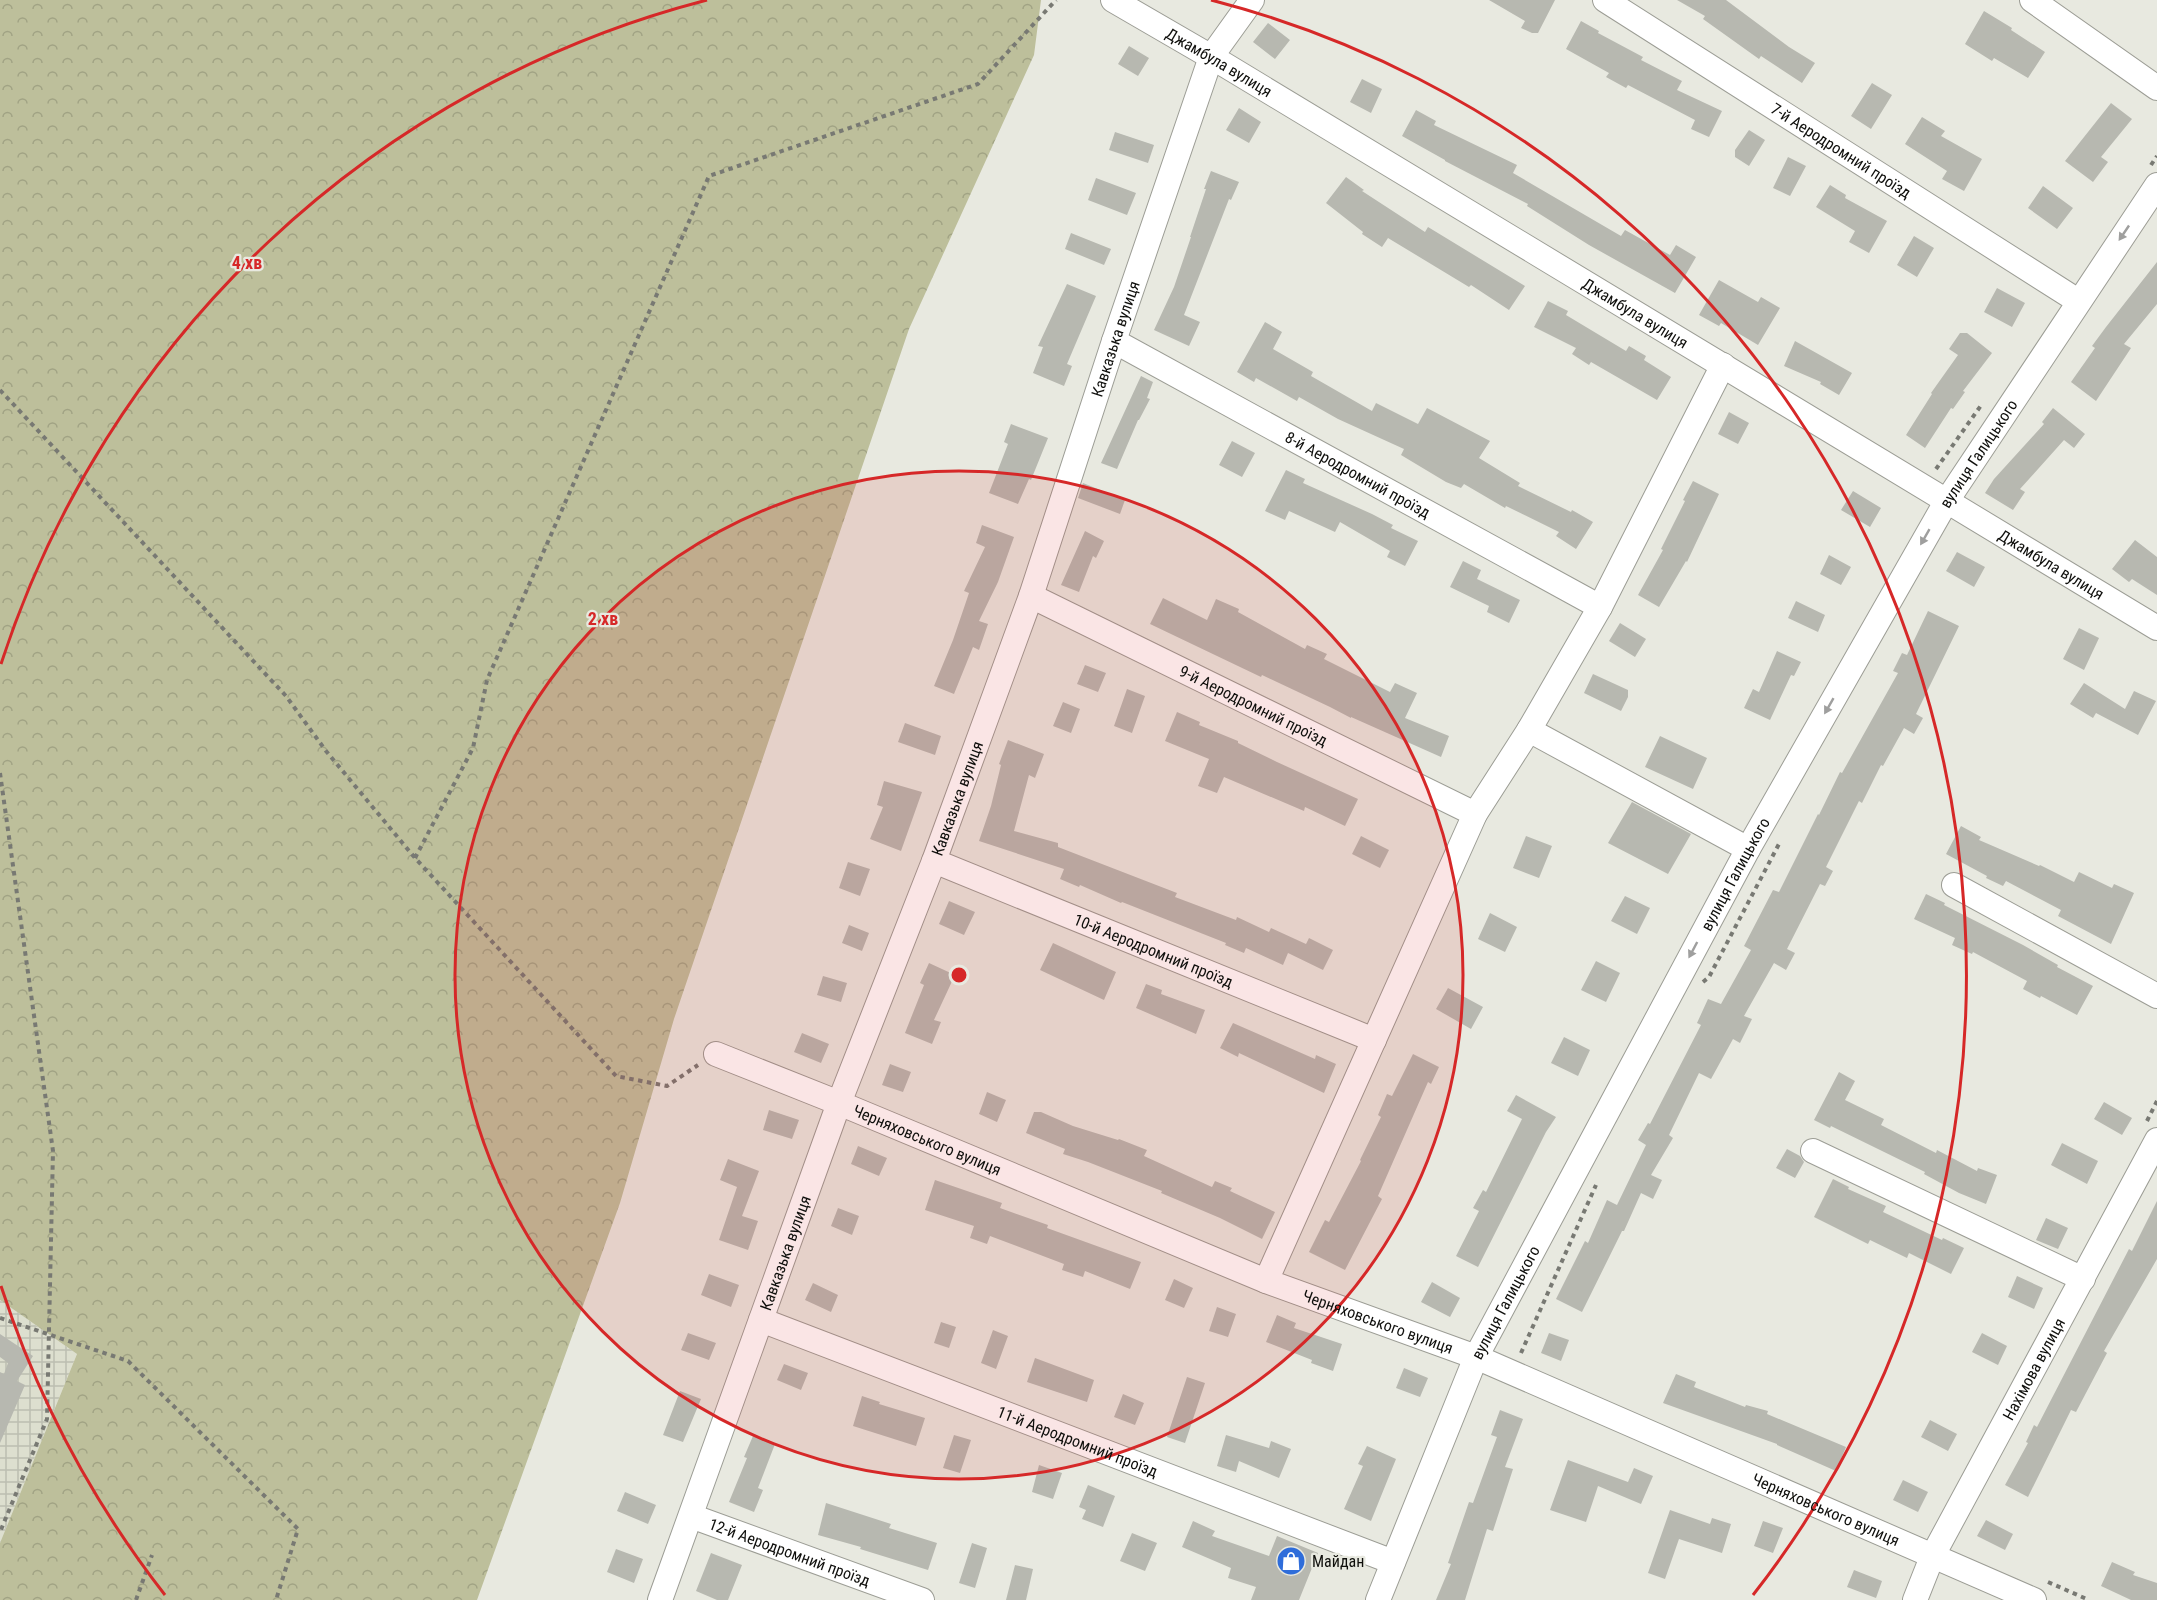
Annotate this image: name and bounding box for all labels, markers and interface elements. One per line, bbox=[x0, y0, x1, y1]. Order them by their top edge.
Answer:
street label: Джамбула вулиця bbox=[1163, 23, 1276, 101]
street label: 7-й Аеродромний проїзд bbox=[1768, 99, 1915, 202]
one-way arrow bbox=[2118, 225, 2130, 241]
text: 4 хв bbox=[232, 252, 262, 273]
street label: Джамбула вулиця bbox=[1579, 274, 1692, 352]
street label: Кавказька вулиця bbox=[1087, 279, 1143, 399]
street label: вулиця Галицького bbox=[1935, 396, 2021, 511]
street label: 8-й Аеродромний проїзд bbox=[1282, 427, 1434, 522]
street label: Джамбула вулиця bbox=[1995, 525, 2108, 603]
one-way arrow bbox=[1920, 529, 1931, 545]
text: 2 хв bbox=[588, 608, 618, 629]
street label: 9-й Аеродромний проїзд bbox=[1177, 661, 1331, 750]
one-way arrow bbox=[1824, 698, 1834, 715]
street label: Кавказька вулиця bbox=[927, 738, 987, 858]
street label: вулиця Галицького bbox=[1697, 814, 1773, 934]
street label: 10-й Аеродромний проїзд bbox=[1071, 909, 1236, 991]
one-way arrow bbox=[1688, 942, 1698, 959]
centre of rings bbox=[949, 965, 969, 985]
street label: Черняховського вулиця bbox=[850, 1100, 1004, 1179]
street label: Кавказька вулиця bbox=[756, 1193, 814, 1313]
street label: вулиця Галицького bbox=[1467, 1242, 1543, 1362]
street label: Черняховського вулиця bbox=[1300, 1286, 1456, 1357]
street label: Нахімова вулиця bbox=[1998, 1315, 2069, 1423]
street label: 11-й Аеродромний проїзд bbox=[995, 1402, 1161, 1481]
street label: Черняховського вулиця bbox=[1749, 1469, 1902, 1550]
street label: 12-й Аеродромний проїзд bbox=[706, 1514, 873, 1590]
shop icon: Майдан bbox=[1275, 1545, 1307, 1577]
place label: Майдан bbox=[1312, 1552, 1364, 1571]

